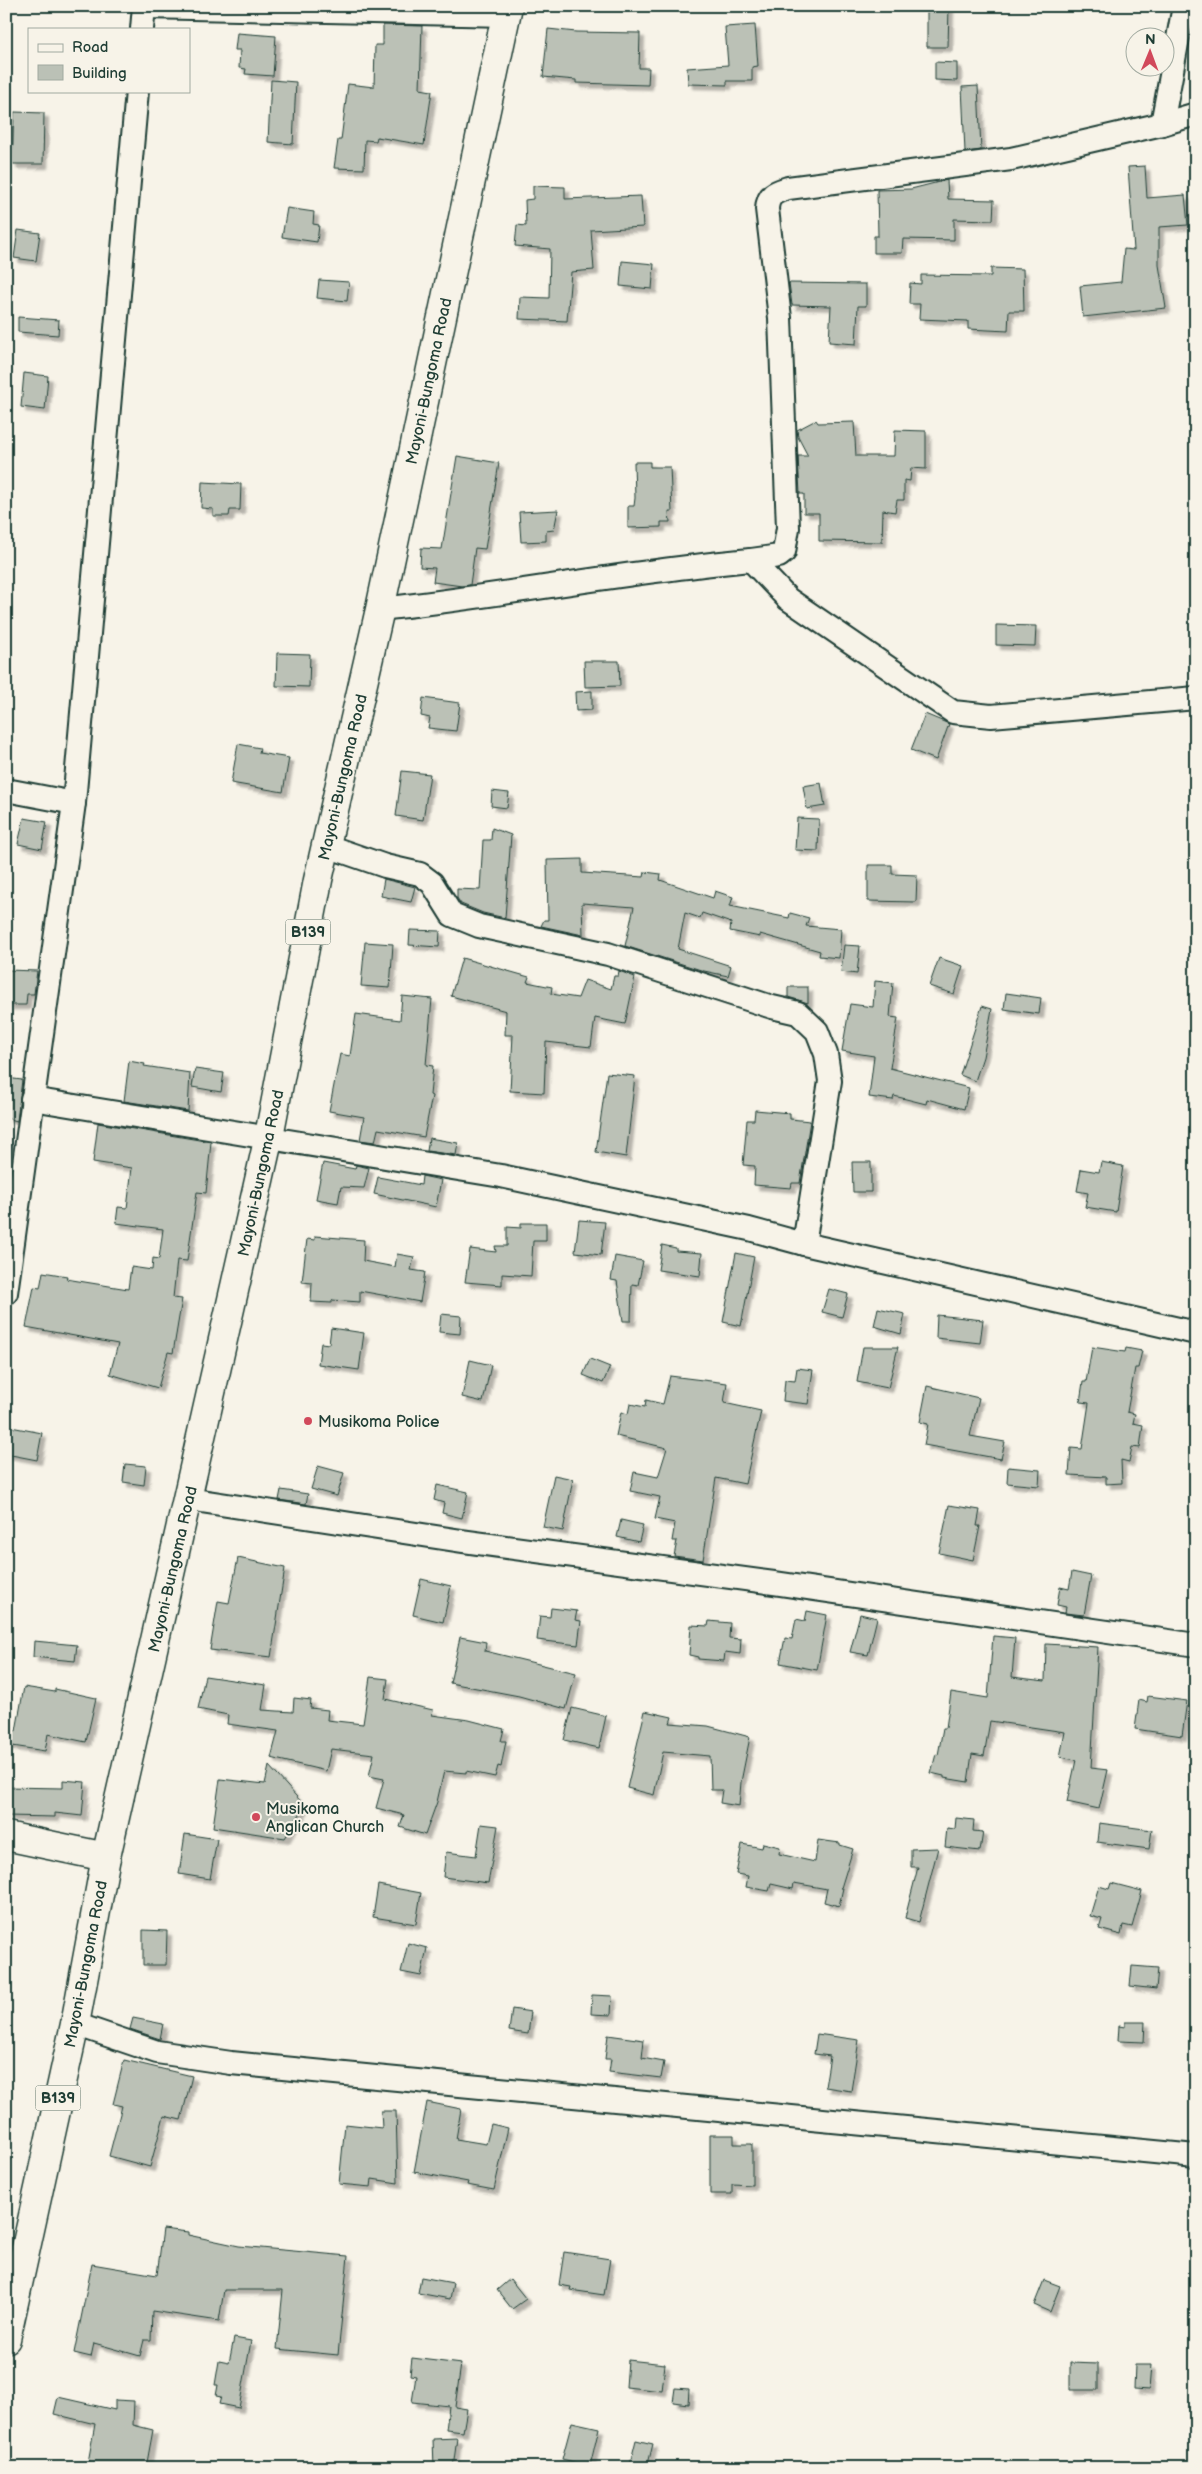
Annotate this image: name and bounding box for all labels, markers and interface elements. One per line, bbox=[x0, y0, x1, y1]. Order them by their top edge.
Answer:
legend bbox=[28, 28, 190, 92]
north arrow bbox=[1124, 28, 1174, 78]
text: N bbox=[1145, 31, 1156, 48]
text: Road bbox=[72, 38, 108, 57]
text: Building bbox=[72, 64, 127, 83]
street label: Mayoni-Bungoma Road bbox=[403, 296, 456, 466]
street label: Mayoni-Bungoma Road bbox=[315, 692, 372, 862]
road number: B139 bbox=[286, 920, 330, 944]
street label: Mayoni-Bungoma Road bbox=[235, 1088, 288, 1258]
place label: Musikoma Police bbox=[318, 1413, 440, 1432]
marker: Musikoma Police bbox=[302, 1415, 314, 1427]
street label: Mayoni-Bungoma Road bbox=[145, 1484, 202, 1654]
place label: Musikoma Anglican Church bbox=[266, 1800, 384, 1837]
marker: Musikoma Anglican Church bbox=[250, 1811, 262, 1823]
street label: Mayoni-Bungoma Road bbox=[61, 1879, 112, 2049]
road number: B139 bbox=[36, 2086, 80, 2110]

